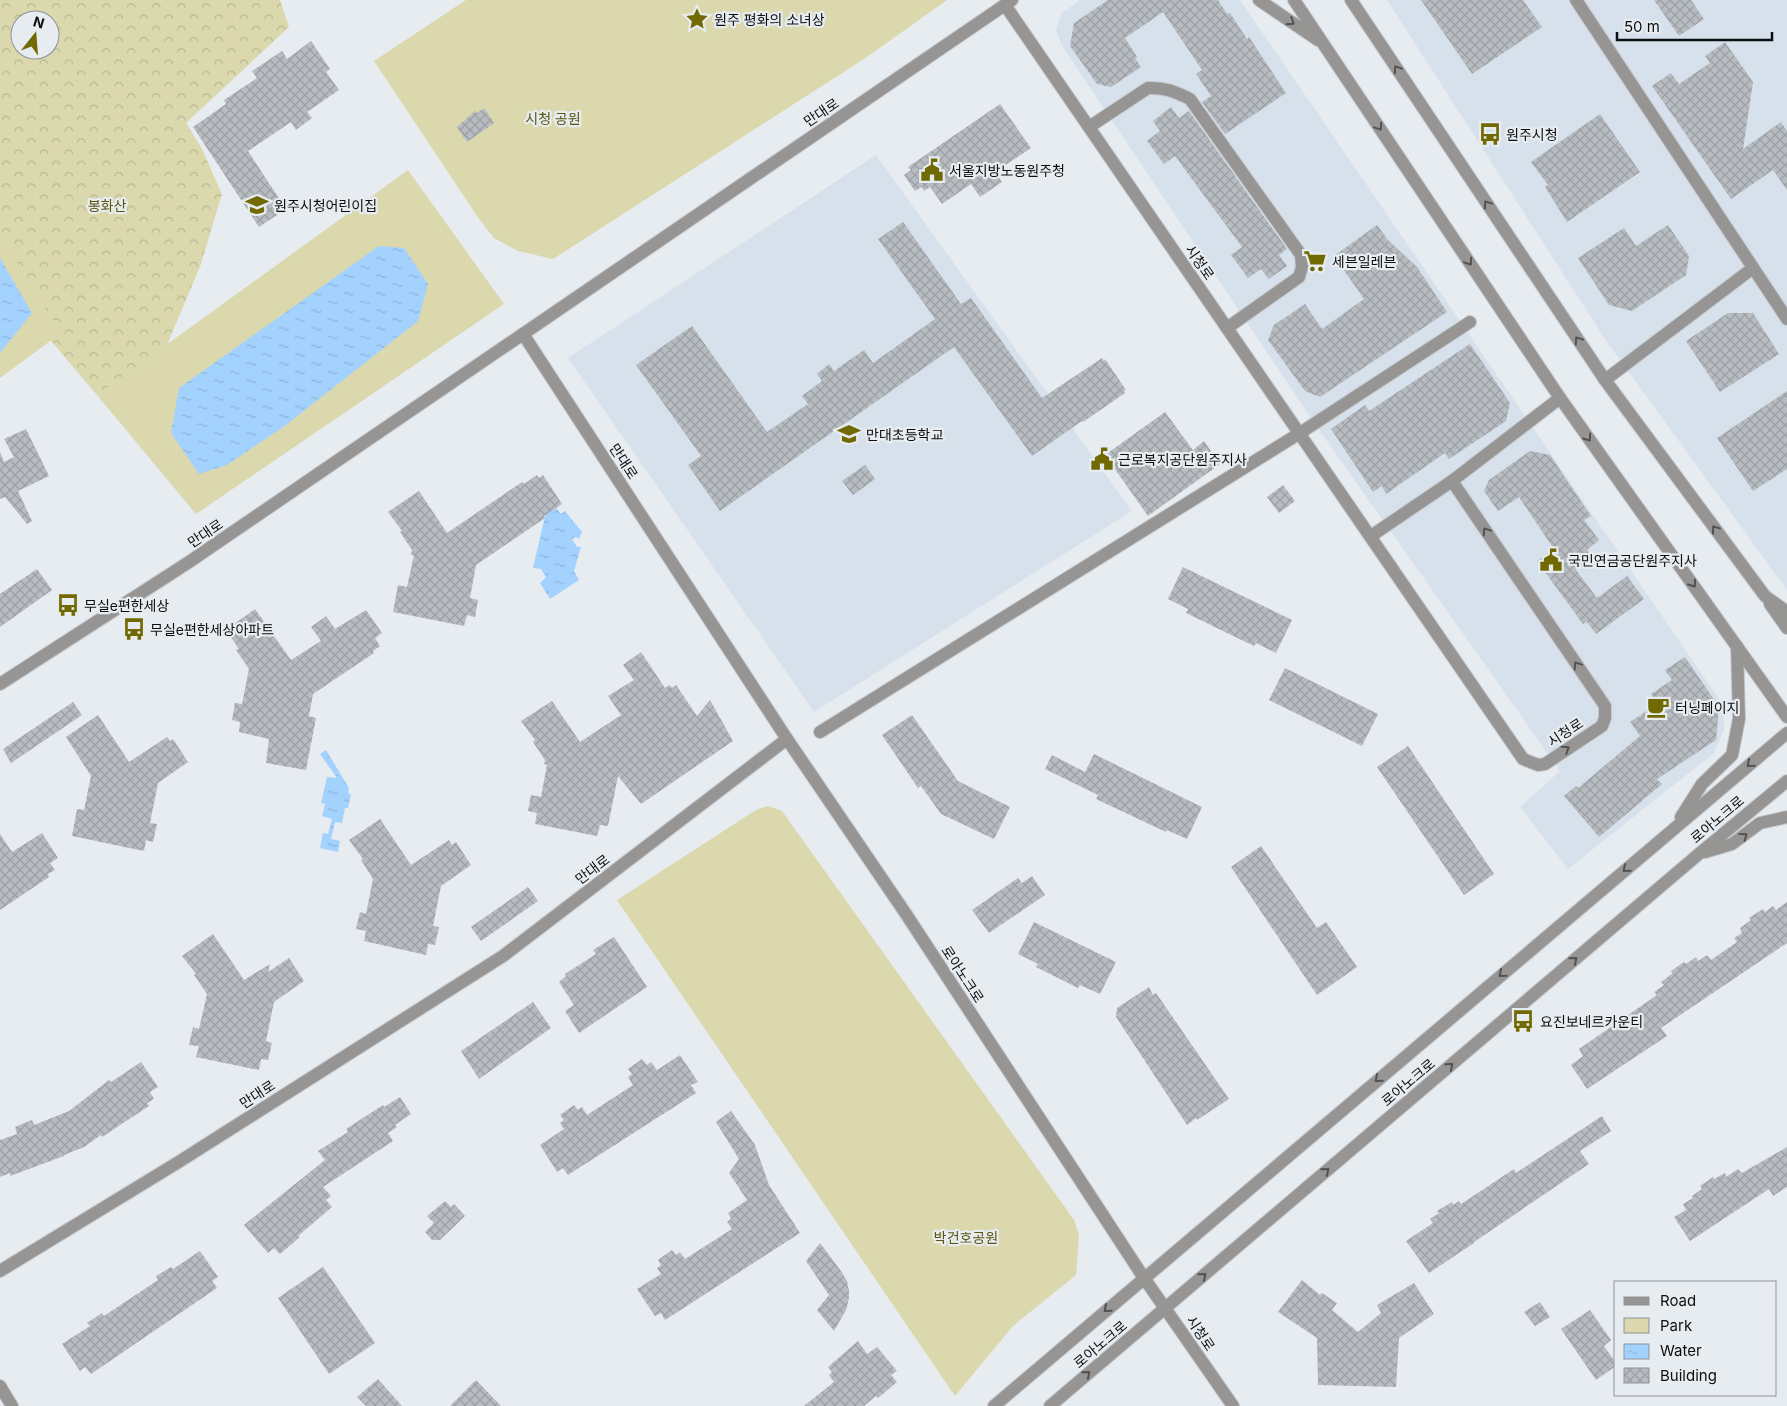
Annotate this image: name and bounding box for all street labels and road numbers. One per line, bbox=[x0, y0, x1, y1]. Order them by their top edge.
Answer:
street label: 만대로 bbox=[800, 94, 842, 130]
street label: 시청로 bbox=[1182, 241, 1218, 283]
street label: 만대로 bbox=[606, 440, 642, 482]
street label: 만대로 bbox=[184, 515, 226, 551]
street label: 시청로 bbox=[1544, 714, 1586, 750]
street label: 로아노크로 bbox=[1687, 792, 1747, 846]
street label: 만대로 bbox=[571, 851, 613, 887]
street label: 로아노크로 bbox=[938, 942, 988, 1006]
street label: 로아노크로 bbox=[1378, 1055, 1438, 1109]
street label: 만대로 bbox=[236, 1076, 278, 1112]
street label: 시청로 bbox=[1183, 1312, 1219, 1354]
street label: 로아노크로 bbox=[1070, 1317, 1130, 1371]

